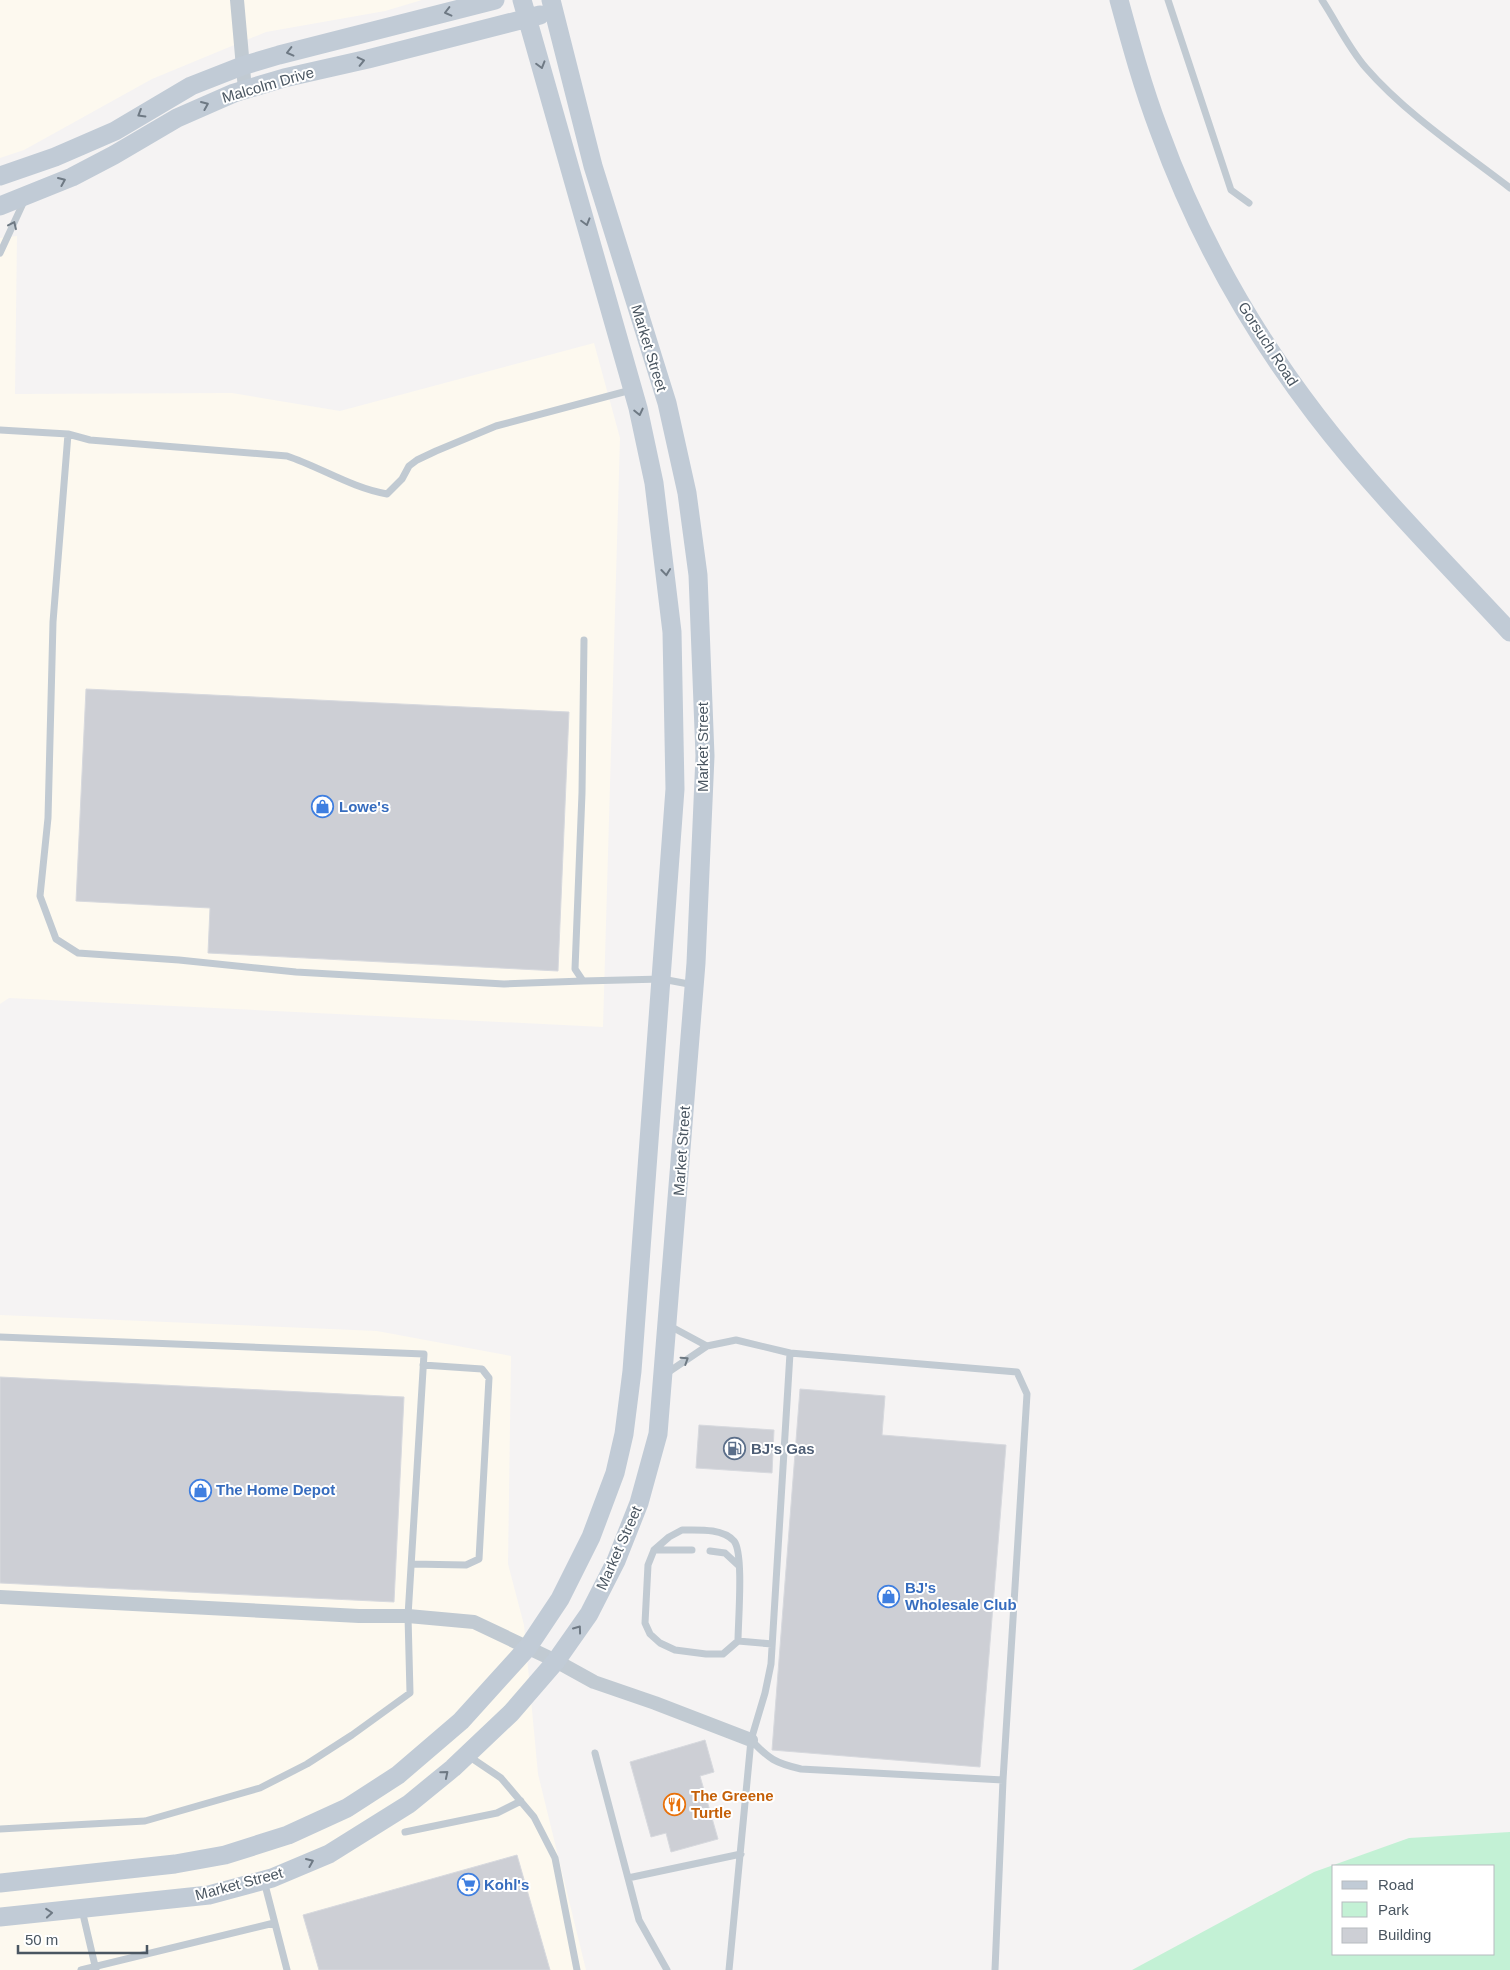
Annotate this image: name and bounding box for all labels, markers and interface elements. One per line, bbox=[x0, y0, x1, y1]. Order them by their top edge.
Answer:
one-way arrow bbox=[443, 6, 452, 17]
one-way arrow bbox=[286, 46, 295, 57]
one-way arrow bbox=[356, 56, 365, 67]
one-way arrow bbox=[536, 61, 546, 69]
street label: Malcolm Drive bbox=[220, 63, 316, 106]
one-way arrow bbox=[200, 100, 209, 111]
one-way arrow bbox=[137, 108, 146, 118]
one-way arrow bbox=[57, 177, 66, 188]
one-way arrow bbox=[580, 217, 590, 225]
one-way arrow bbox=[7, 221, 17, 230]
street label: Gorsuch Road bbox=[1235, 299, 1302, 389]
street label: Market Street bbox=[628, 302, 671, 394]
one-way arrow bbox=[633, 407, 644, 416]
one-way arrow bbox=[660, 568, 671, 576]
street label: Market Street bbox=[694, 701, 711, 792]
shop icon: Lowe's bbox=[311, 795, 335, 819]
place label: Lowe's bbox=[339, 798, 389, 815]
street label: Market Street bbox=[670, 1105, 693, 1196]
one-way arrow bbox=[680, 1357, 689, 1367]
fuel station icon: BJ's Gas bbox=[723, 1437, 747, 1461]
place label: BJ's Gas bbox=[751, 1440, 815, 1457]
shop icon: The Home Depot bbox=[188, 1478, 212, 1502]
place label: The Home Depot bbox=[216, 1481, 335, 1498]
street label: Market Street bbox=[592, 1502, 645, 1592]
place label: BJ's Wholesale Club bbox=[905, 1579, 1017, 1613]
shop icon: BJ's Wholesale Club bbox=[877, 1585, 901, 1609]
one-way arrow bbox=[572, 1625, 581, 1635]
one-way arrow bbox=[439, 1771, 448, 1780]
place label: The Greene Turtle bbox=[691, 1787, 774, 1821]
restaurant icon: The Greene Turtle bbox=[663, 1793, 687, 1817]
one-way arrow bbox=[305, 1858, 314, 1869]
street label: Market Street bbox=[193, 1863, 285, 1903]
legend bbox=[1332, 1865, 1495, 1955]
supermarket icon: Kohl's bbox=[456, 1873, 480, 1897]
place label: Kohl's bbox=[484, 1876, 529, 1893]
text: Road bbox=[1378, 1876, 1414, 1893]
text: Park bbox=[1378, 1901, 1409, 1918]
one-way arrow bbox=[45, 1908, 53, 1919]
scale bar bbox=[18, 1922, 146, 1954]
text: Building bbox=[1378, 1926, 1431, 1943]
text: 50 m bbox=[25, 1931, 58, 1948]

